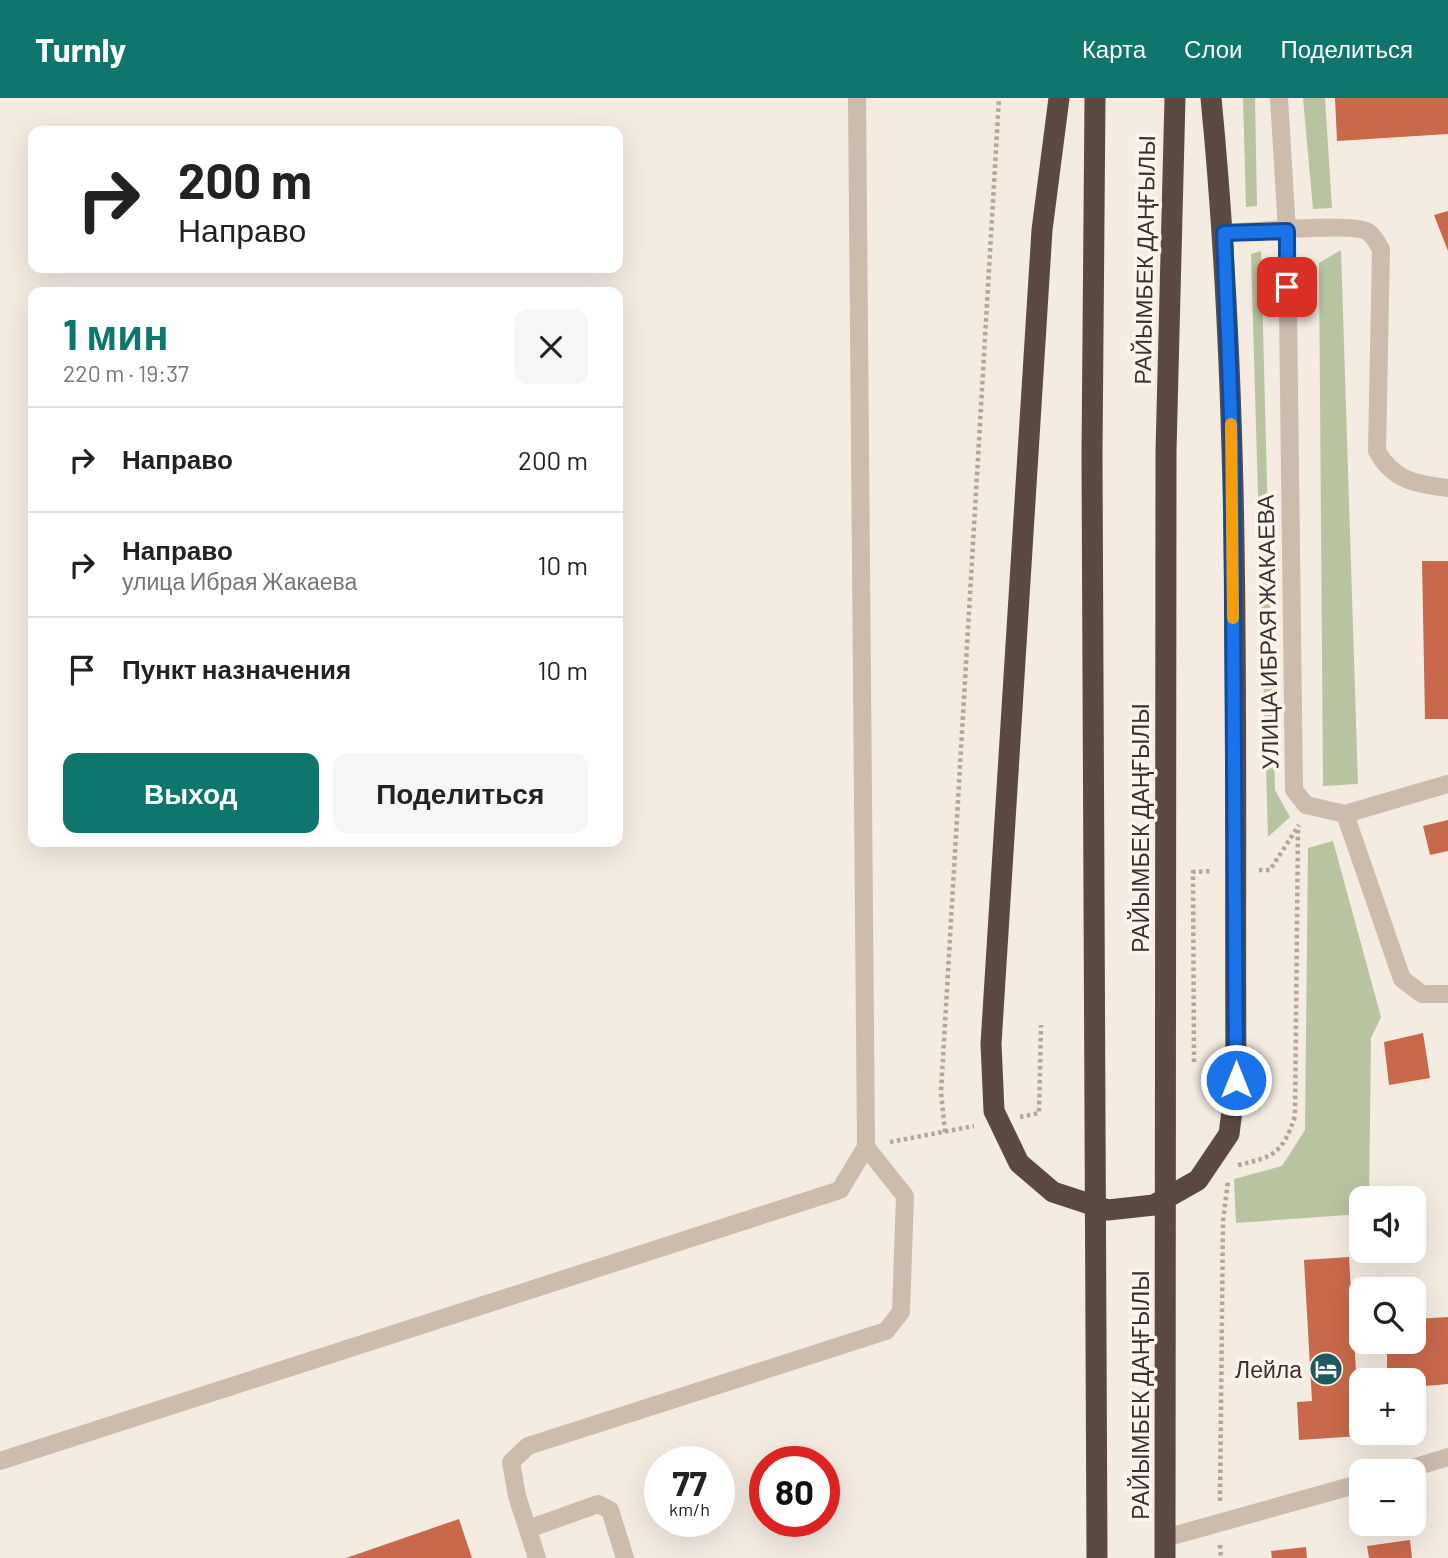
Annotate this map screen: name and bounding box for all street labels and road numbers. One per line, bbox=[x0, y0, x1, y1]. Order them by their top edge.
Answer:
street label: РАЙЫМБЕК ДАҢҒЫЛЫ bbox=[1128, 135, 1160, 385]
street label: УЛИЦА ИБРАЯ ЖАКАЕВА bbox=[1251, 494, 1283, 770]
street label: РАЙЫМБЕК ДАҢҒЫЛЫ bbox=[1126, 703, 1154, 953]
street label: РАЙЫМБЕК ДАҢҒЫЛЫ bbox=[1126, 1270, 1154, 1520]

